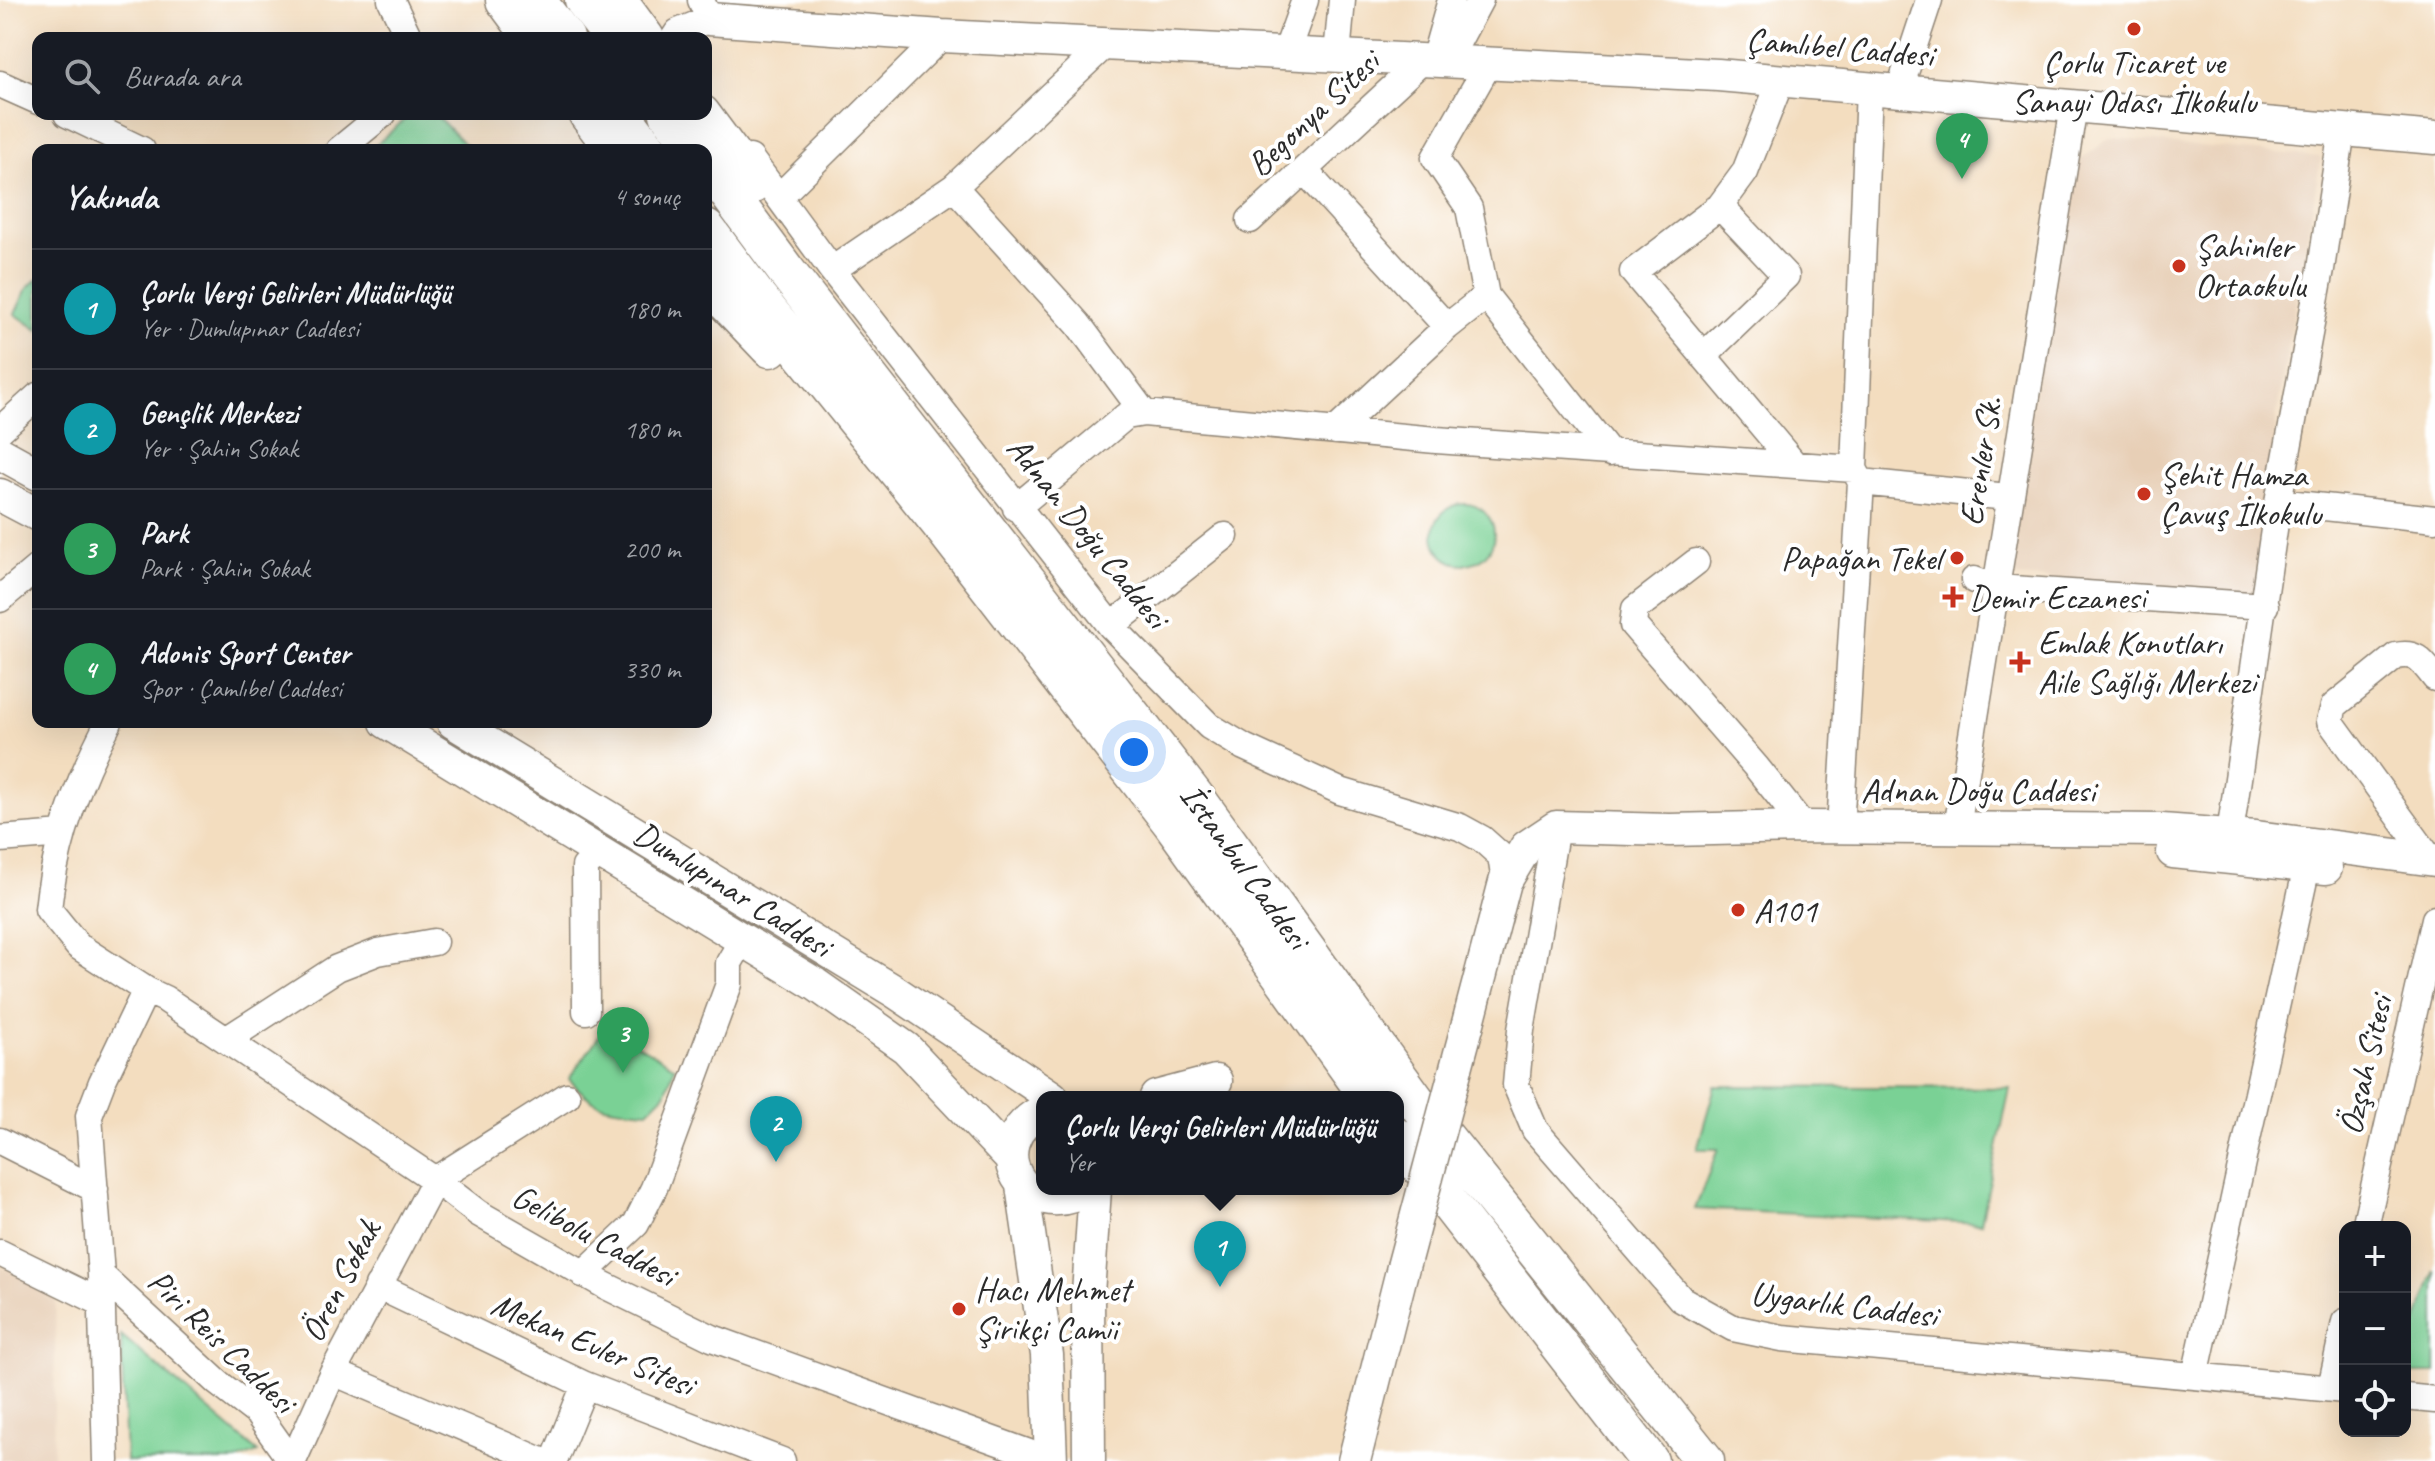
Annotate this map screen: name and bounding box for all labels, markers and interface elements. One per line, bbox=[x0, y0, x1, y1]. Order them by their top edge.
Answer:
street label: Çamlıbel Caddesi bbox=[1745, 17, 1939, 77]
marker: Çorlu Ticaret ve Sanayi Odası İlkokulu bbox=[2125, 20, 2143, 38]
search box bbox=[32, 32, 712, 120]
street label: Begonya Sitesi bbox=[1238, 38, 1392, 185]
place label: Çorlu Ticaret ve Sanayi Odası İlkokulu bbox=[2012, 41, 2259, 123]
icon: search bbox=[60, 54, 104, 98]
text: Burada ara bbox=[124, 57, 241, 95]
pin: 4 bbox=[1936, 113, 1988, 179]
text: Yakında bbox=[64, 175, 157, 218]
text: 4 sonuç bbox=[613, 180, 680, 213]
place label: Şahinler Ortaokulu bbox=[2195, 225, 2308, 307]
marker: Şahinler Ortaokulu bbox=[2170, 257, 2188, 275]
text: Çorlu Vergi Gelirleri Müdürlüğü bbox=[140, 274, 450, 312]
text: 1 bbox=[84, 293, 96, 326]
text: 180 m bbox=[624, 293, 680, 326]
text: Yer · Dumlupınar Caddesi bbox=[140, 312, 359, 345]
street label: Erenler Sk. bbox=[1949, 393, 2011, 528]
text: Gençlik Merkezi bbox=[140, 394, 298, 432]
text: 2 bbox=[84, 413, 96, 446]
text: 180 m bbox=[624, 413, 680, 446]
street label: Adnan Doğu Caddesi bbox=[998, 428, 1181, 639]
text: Yer · Şahin Sokak bbox=[140, 432, 298, 465]
place label: Şehit Hamza Çavuş İlkokulu bbox=[2160, 453, 2324, 535]
marker: Şehit Hamza Çavuş İlkokulu bbox=[2135, 485, 2153, 503]
text: Park bbox=[140, 514, 188, 552]
text: 3 bbox=[84, 533, 96, 566]
text: 200 m bbox=[624, 533, 680, 566]
place label: Papağan Tekel bbox=[1781, 537, 1947, 580]
marker: Papağan Tekel bbox=[1948, 549, 1966, 567]
text: Park · Şahin Sokak bbox=[140, 552, 310, 585]
place label: Demir Eczanesi bbox=[1969, 576, 2149, 619]
marker: Demir Eczanesi bbox=[1944, 588, 1962, 606]
place label: Emlak Konutları Aile Sağlığı Merkezi bbox=[2038, 621, 2261, 703]
text: Adonis Sport Center bbox=[140, 634, 350, 672]
marker: Emlak Konutları Aile Sağlığı Merkezi bbox=[2009, 651, 2031, 673]
text: 4 bbox=[84, 653, 96, 686]
text: 330 m bbox=[624, 653, 680, 686]
text: Spor · Çamlıbel Caddesi bbox=[140, 672, 342, 705]
your location bbox=[1114, 732, 1154, 772]
street label: Adnan Doğu Caddesi bbox=[1861, 769, 2099, 812]
street label: İstanbul Caddesi bbox=[1171, 775, 1321, 960]
street label: Dumlupınar Caddesi bbox=[626, 811, 843, 969]
place label: A101 bbox=[1754, 889, 1819, 932]
marker: A101 bbox=[1729, 901, 1747, 919]
street label: Özşah Sitesi bbox=[2328, 988, 2403, 1139]
pin: 3 bbox=[597, 1007, 649, 1073]
popup bbox=[1036, 1091, 1404, 1195]
pin: 2 bbox=[750, 1096, 802, 1162]
text: Çorlu Vergi Gelirleri Müdürlüğü bbox=[1065, 1108, 1375, 1146]
text: Yer bbox=[1065, 1146, 1094, 1179]
street label: Gelibolu Caddesi bbox=[505, 1174, 686, 1298]
street label: Ören Sokak bbox=[290, 1211, 391, 1349]
pin: 1 bbox=[1194, 1221, 1246, 1287]
map controls bbox=[2339, 1221, 2411, 1437]
button: + bbox=[2339, 1221, 2411, 1293]
street label: Piri Reis Caddesi bbox=[139, 1260, 308, 1425]
place label: Hacı Mehmet Şirikçi Camii bbox=[975, 1268, 1135, 1350]
street label: Uygarlık Caddesi bbox=[1749, 1271, 1944, 1337]
street label: Mekan Evler Sitesi bbox=[485, 1282, 705, 1408]
button: − bbox=[2339, 1293, 2411, 1365]
marker: Hacı Mehmet Şirikçi Camii bbox=[950, 1300, 968, 1318]
button: locate bbox=[2339, 1365, 2411, 1437]

